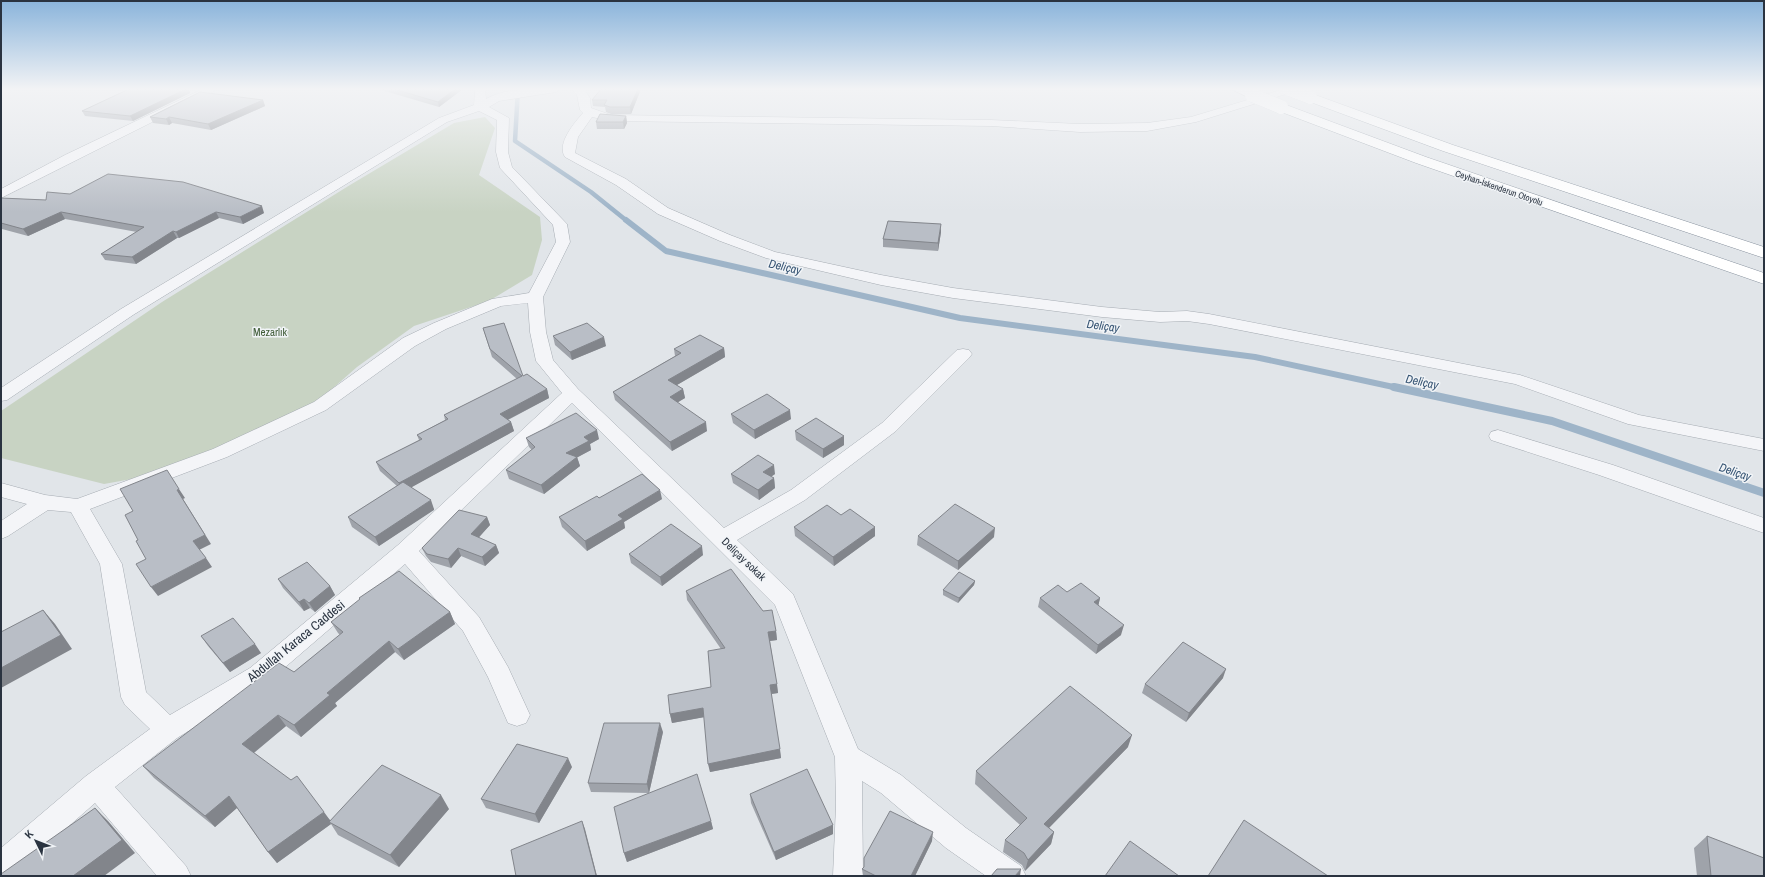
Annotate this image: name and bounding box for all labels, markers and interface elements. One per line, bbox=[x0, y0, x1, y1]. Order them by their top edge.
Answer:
street label: Ceyhan-İskenderun Otoyolu bbox=[1454, 167, 1544, 209]
water label: Deliçay bbox=[767, 256, 804, 279]
water label: Deliçay bbox=[1086, 316, 1121, 336]
park label: Mezarlık bbox=[253, 325, 288, 339]
water label: Deliçay bbox=[1404, 371, 1441, 393]
water label: Deliçay bbox=[1717, 459, 1754, 485]
street label: Deliçay sokak bbox=[719, 534, 769, 584]
street label: Abdullah Karaca Caddesi bbox=[243, 596, 348, 686]
north arrow bbox=[16, 821, 56, 861]
text: K bbox=[21, 827, 36, 841]

